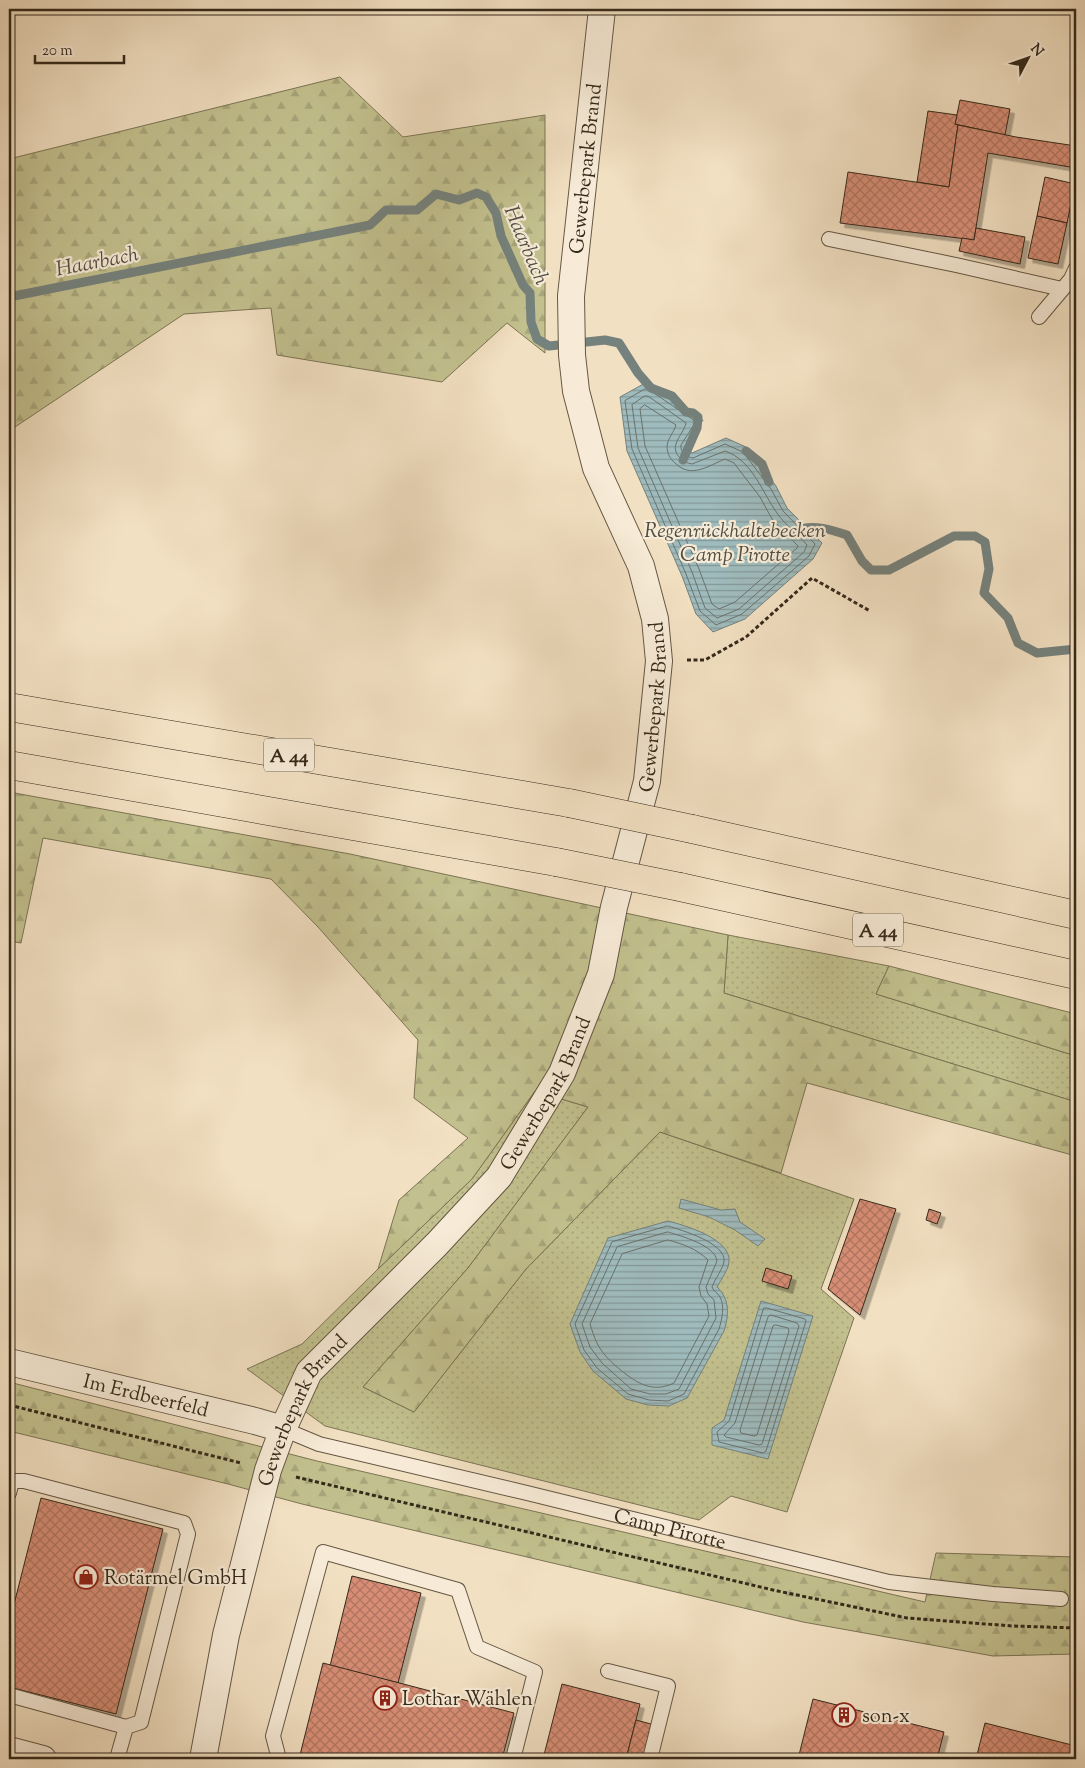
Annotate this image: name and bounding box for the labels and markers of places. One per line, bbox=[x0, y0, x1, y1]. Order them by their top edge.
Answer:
shop icon: Rotärmel GmbH bbox=[73, 1564, 99, 1590]
place label: Rotärmel GmbH bbox=[104, 1565, 247, 1594]
building icon: Lothar Wählen bbox=[372, 1685, 398, 1711]
place label: Lothar Wählen bbox=[402, 1686, 533, 1715]
building icon: son-x bbox=[831, 1702, 857, 1728]
place label: son-x bbox=[862, 1703, 910, 1732]

